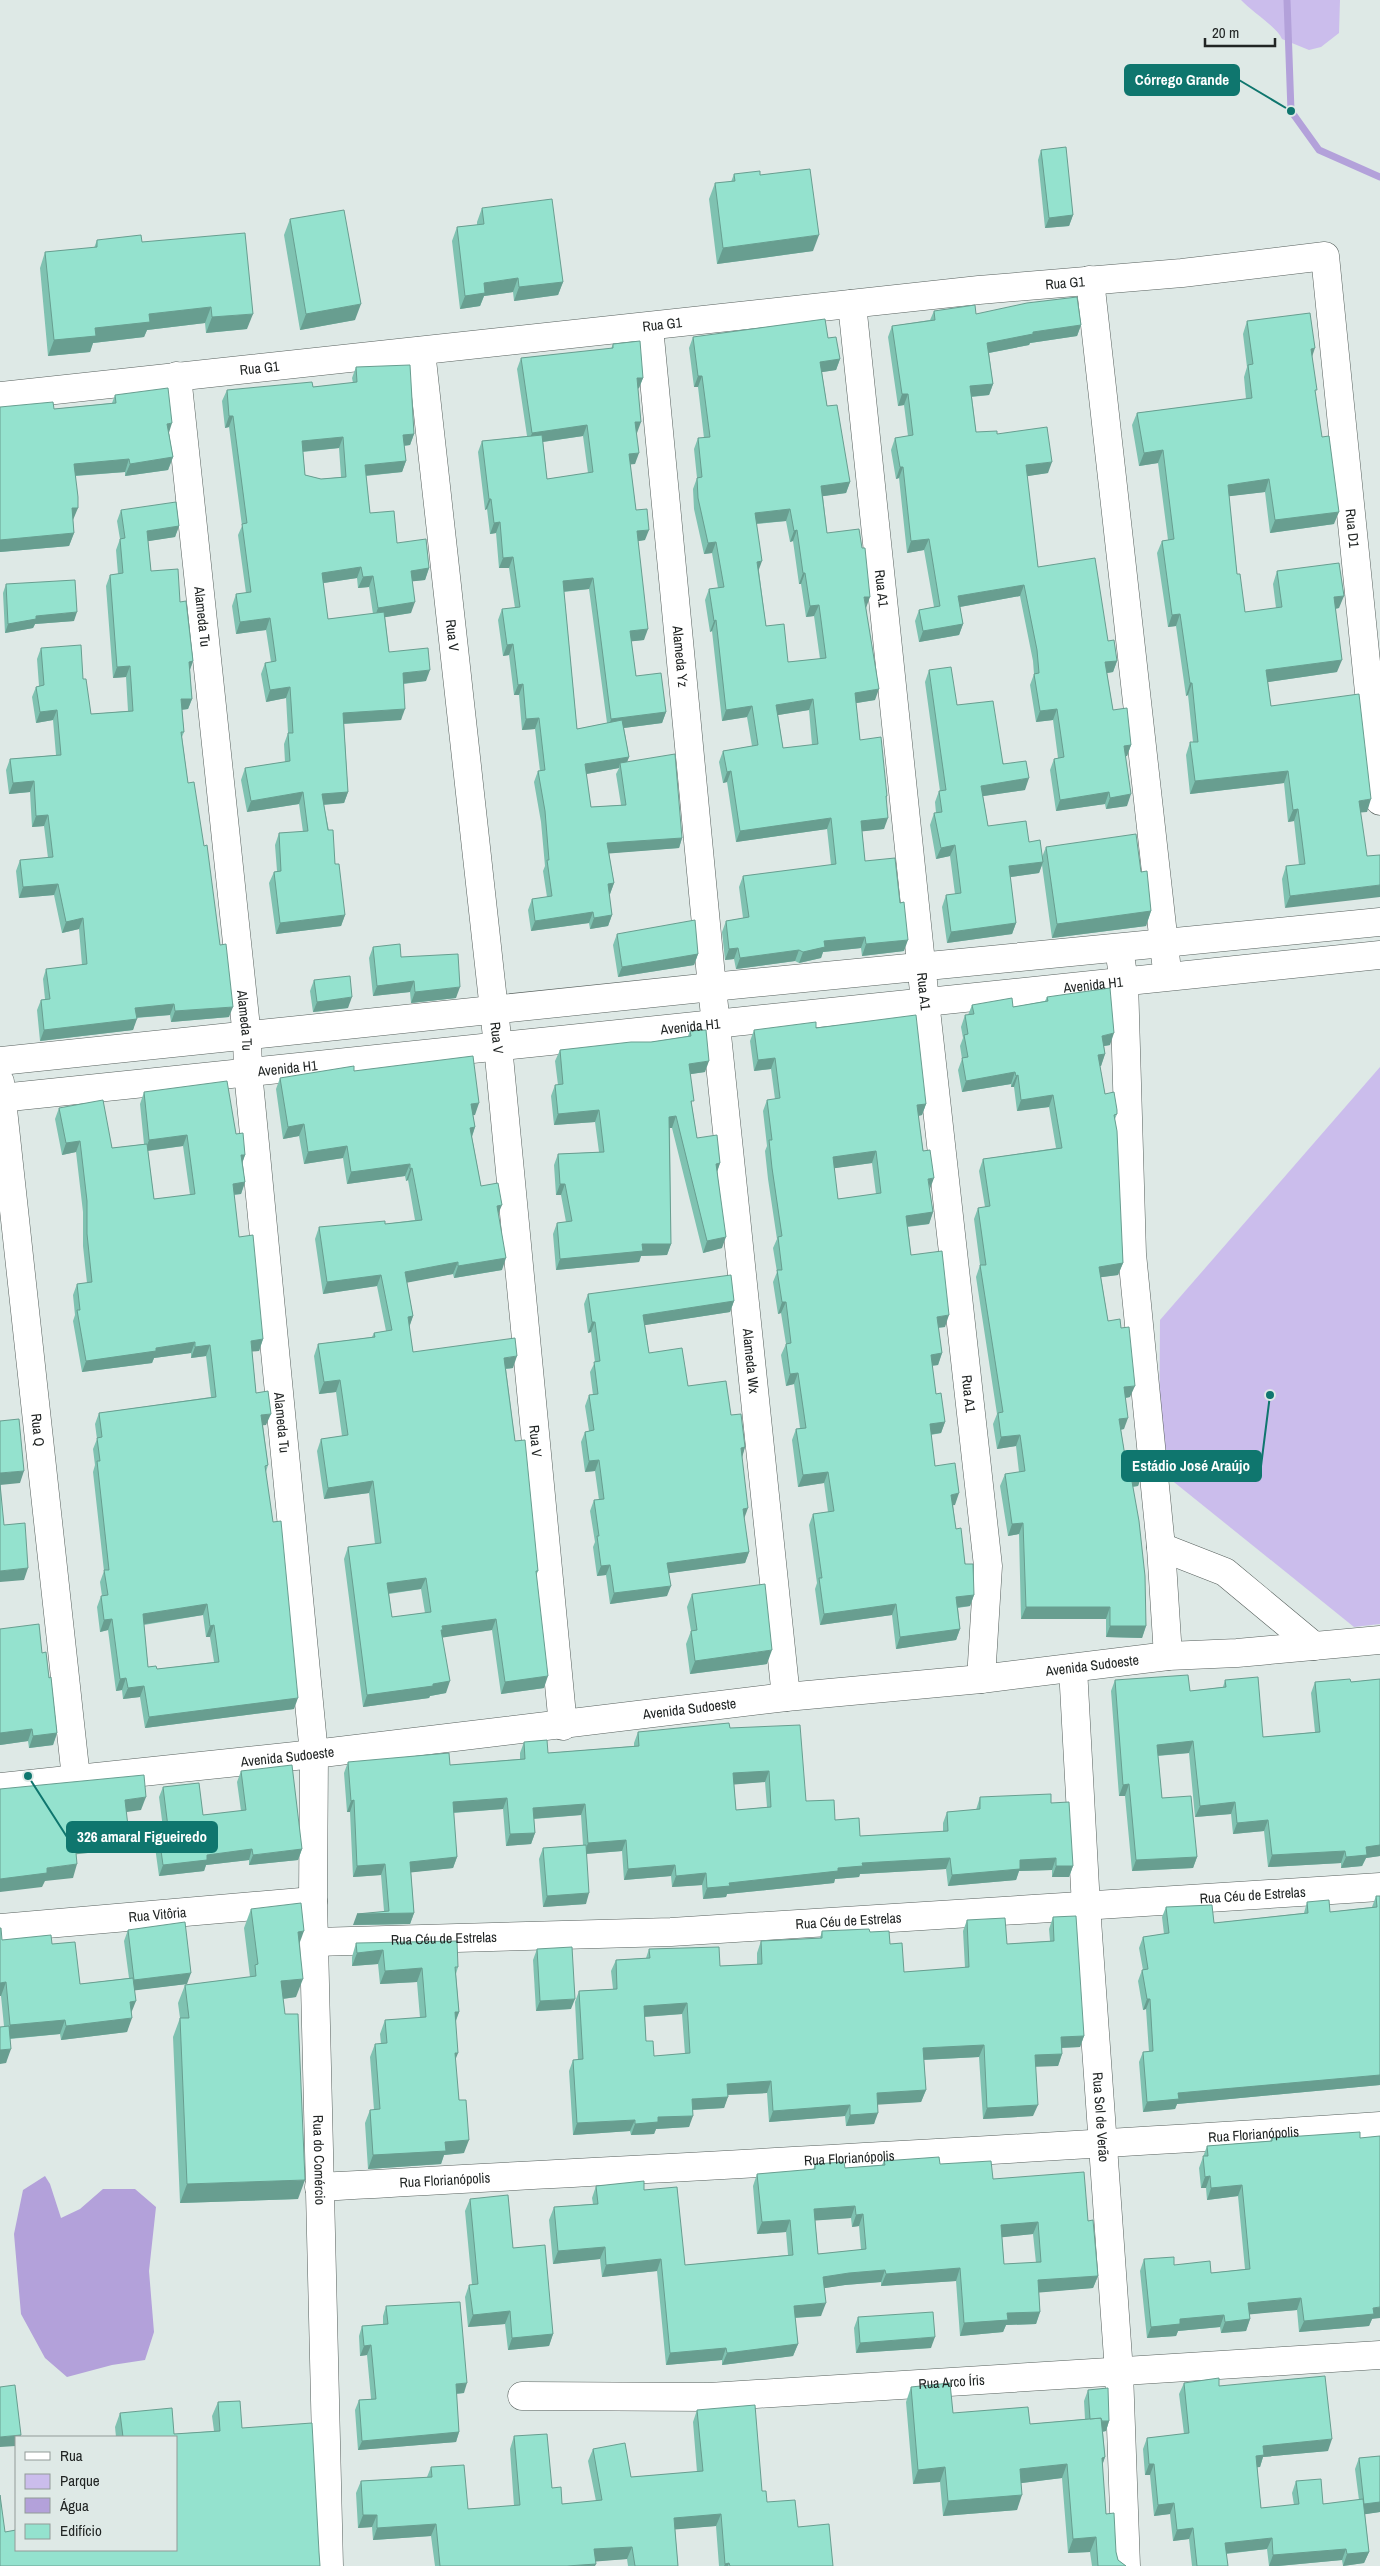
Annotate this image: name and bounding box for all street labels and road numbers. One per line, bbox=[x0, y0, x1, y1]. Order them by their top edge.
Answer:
street label: Rua G1 bbox=[1044, 272, 1086, 293]
street label: Rua G1 bbox=[641, 313, 683, 335]
street label: Rua G1 bbox=[239, 357, 281, 379]
street label: Rua D1 bbox=[1342, 508, 1363, 549]
street label: Rua A1 bbox=[871, 569, 893, 609]
street label: Alameda Tu bbox=[190, 584, 215, 648]
street label: Rua V bbox=[442, 618, 463, 652]
street label: Alameda Yz bbox=[668, 624, 692, 688]
street label: Rua A1 bbox=[913, 972, 935, 1012]
street label: Avenida H1 bbox=[1061, 973, 1124, 997]
street label: Alameda Tu bbox=[233, 988, 256, 1051]
street label: Avenida H1 bbox=[659, 1014, 722, 1039]
street label: Rua V bbox=[486, 1021, 508, 1055]
street label: Avenida H1 bbox=[256, 1056, 319, 1080]
street label: Alameda Wx bbox=[739, 1327, 763, 1395]
street label: Rua A1 bbox=[958, 1374, 980, 1414]
street label: Alameda Tu bbox=[270, 1391, 294, 1454]
street label: Rua Q bbox=[27, 1412, 49, 1447]
street label: Rua V bbox=[525, 1424, 546, 1458]
street label: Avenida Sudoeste bbox=[1044, 1651, 1140, 1680]
street label: Avenida Sudoeste bbox=[641, 1694, 737, 1723]
street label: Avenida Sudoeste bbox=[239, 1743, 335, 1771]
street label: Rua Céu de Estrelas bbox=[1199, 1883, 1306, 1907]
street label: Rua Vitôria bbox=[128, 1903, 188, 1926]
street label: Rua Céu de Estrelas bbox=[795, 1908, 902, 1933]
street label: Rua Céu de Estrelas bbox=[391, 1928, 497, 1949]
street label: Rua Sol de Verão bbox=[1089, 2072, 1113, 2163]
street label: Rua do Comércio bbox=[309, 2115, 329, 2205]
street label: Rua Florianópolis bbox=[1208, 2122, 1300, 2146]
street label: Rua Florianópolis bbox=[803, 2147, 895, 2170]
street label: Rua Florianópolis bbox=[399, 2169, 491, 2191]
street label: Rua Arco Íris bbox=[918, 2371, 986, 2393]

